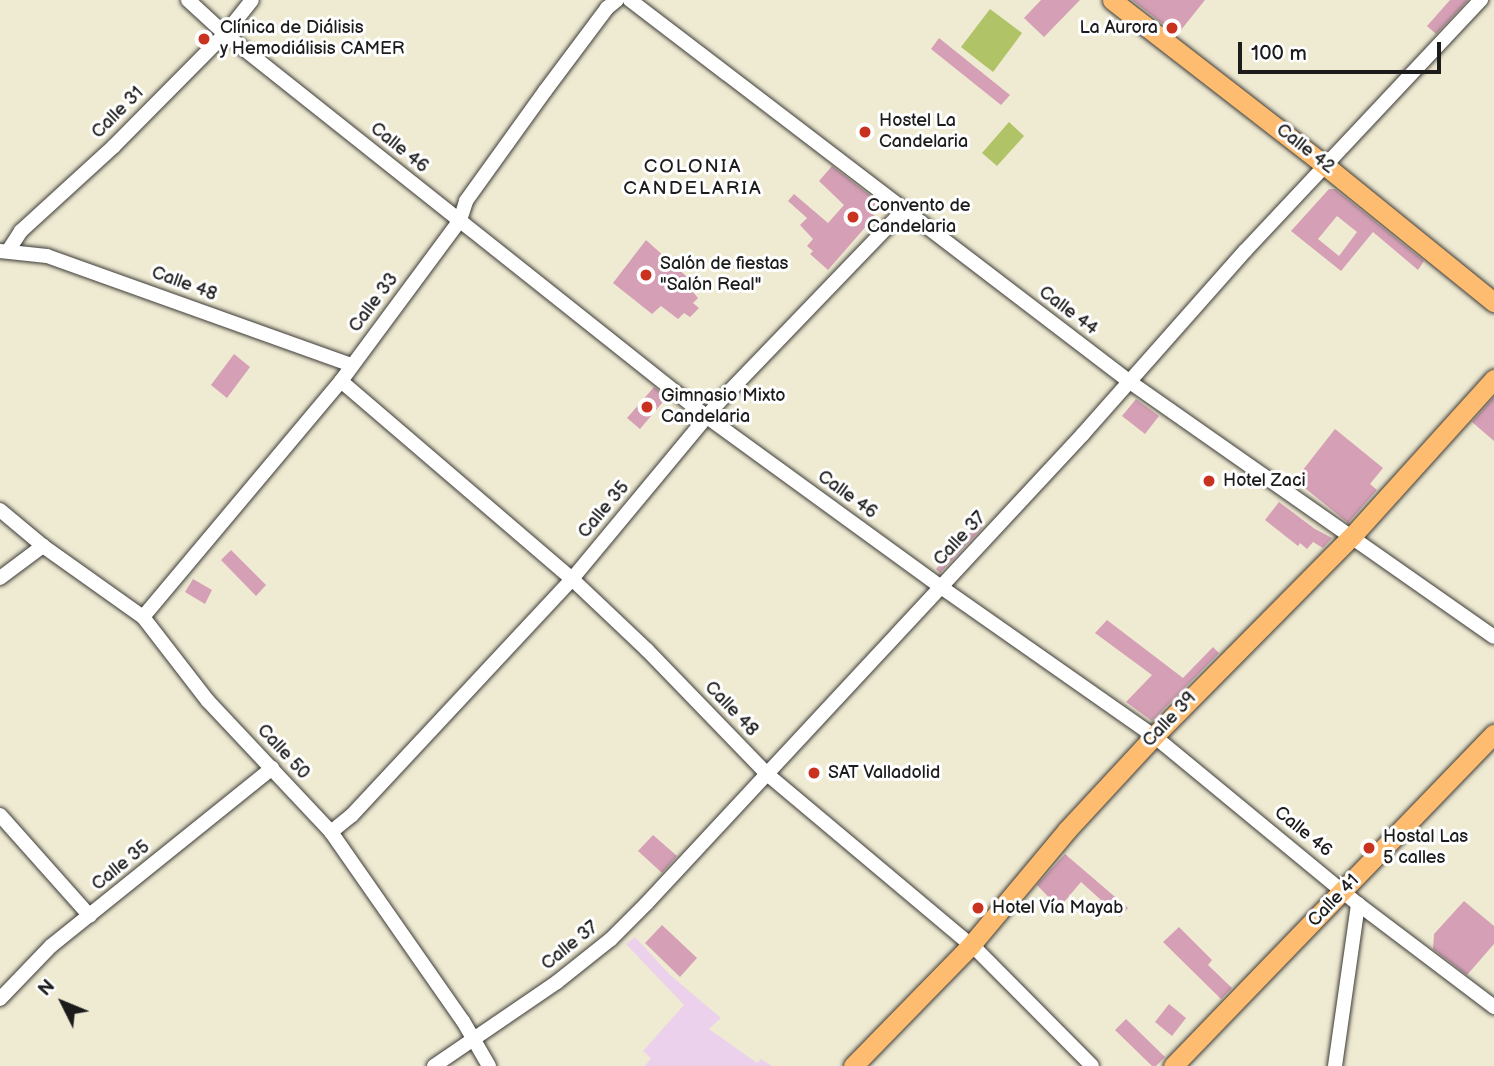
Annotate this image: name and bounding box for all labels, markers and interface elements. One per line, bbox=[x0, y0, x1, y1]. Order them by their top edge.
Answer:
place label: La Aurora bbox=[1080, 17, 1158, 39]
place label: Clínica de Diálisis y Hemodiálisis CAMER bbox=[220, 18, 406, 60]
marker: La Aurora bbox=[1164, 20, 1180, 36]
scale bar bbox=[1242, 28, 1445, 72]
marker: Clínica de Diálisis y Hemodiálisis CAMER bbox=[194, 29, 214, 49]
text: 100 m bbox=[1251, 41, 1307, 66]
street label: Calle 31 bbox=[88, 83, 148, 143]
place label: Hostel La Candelaria bbox=[879, 111, 968, 154]
street label: Calle 46 bbox=[366, 118, 432, 178]
street label: Calle 42 bbox=[1272, 120, 1338, 178]
marker: Hostel La Candelaria bbox=[857, 124, 873, 140]
district label: COLONIA CANDELARIA bbox=[625, 156, 761, 200]
place label: Convento de Candelaria bbox=[867, 196, 970, 238]
marker: Convento de Candelaria bbox=[845, 209, 861, 225]
place label: Salón de fiestas "Salón Real" bbox=[660, 254, 789, 296]
street label: Calle 48 bbox=[148, 262, 220, 306]
marker: Salón de fiestas "Salón Real" bbox=[638, 267, 654, 283]
street label: Calle 33 bbox=[345, 269, 403, 337]
street label: Calle 44 bbox=[1034, 282, 1102, 340]
place label: Gimnasio Mixto Candelaria bbox=[661, 386, 786, 428]
marker: Gimnasio Mixto Candelaria bbox=[639, 399, 655, 415]
street label: Calle 46 bbox=[813, 466, 881, 524]
place label: Hotel Zaci bbox=[1223, 470, 1306, 492]
marker: Hotel Zaci bbox=[1201, 473, 1217, 489]
street label: Calle 35 bbox=[574, 477, 634, 543]
street label: Calle 37 bbox=[929, 507, 991, 571]
street label: Calle 48 bbox=[700, 677, 762, 741]
street label: Calle 39 bbox=[1139, 688, 1201, 752]
street label: Calle 50 bbox=[252, 720, 314, 784]
place label: SAT Valladolid bbox=[828, 762, 941, 784]
marker: SAT Valladolid bbox=[806, 765, 822, 781]
street label: Calle 46 bbox=[1270, 802, 1336, 862]
place label: Hostal Las 5 calles bbox=[1383, 827, 1468, 870]
street label: Calle 35 bbox=[88, 836, 154, 896]
marker: Hostal Las 5 calles bbox=[1361, 840, 1377, 856]
street label: Calle 41 bbox=[1304, 870, 1364, 932]
place label: Hotel Vía Mayab bbox=[992, 897, 1124, 919]
marker: Hotel Vía Mayab bbox=[970, 900, 986, 916]
street label: Calle 37 bbox=[537, 917, 603, 975]
north arrow bbox=[28, 968, 98, 1038]
text: N bbox=[34, 975, 61, 1001]

